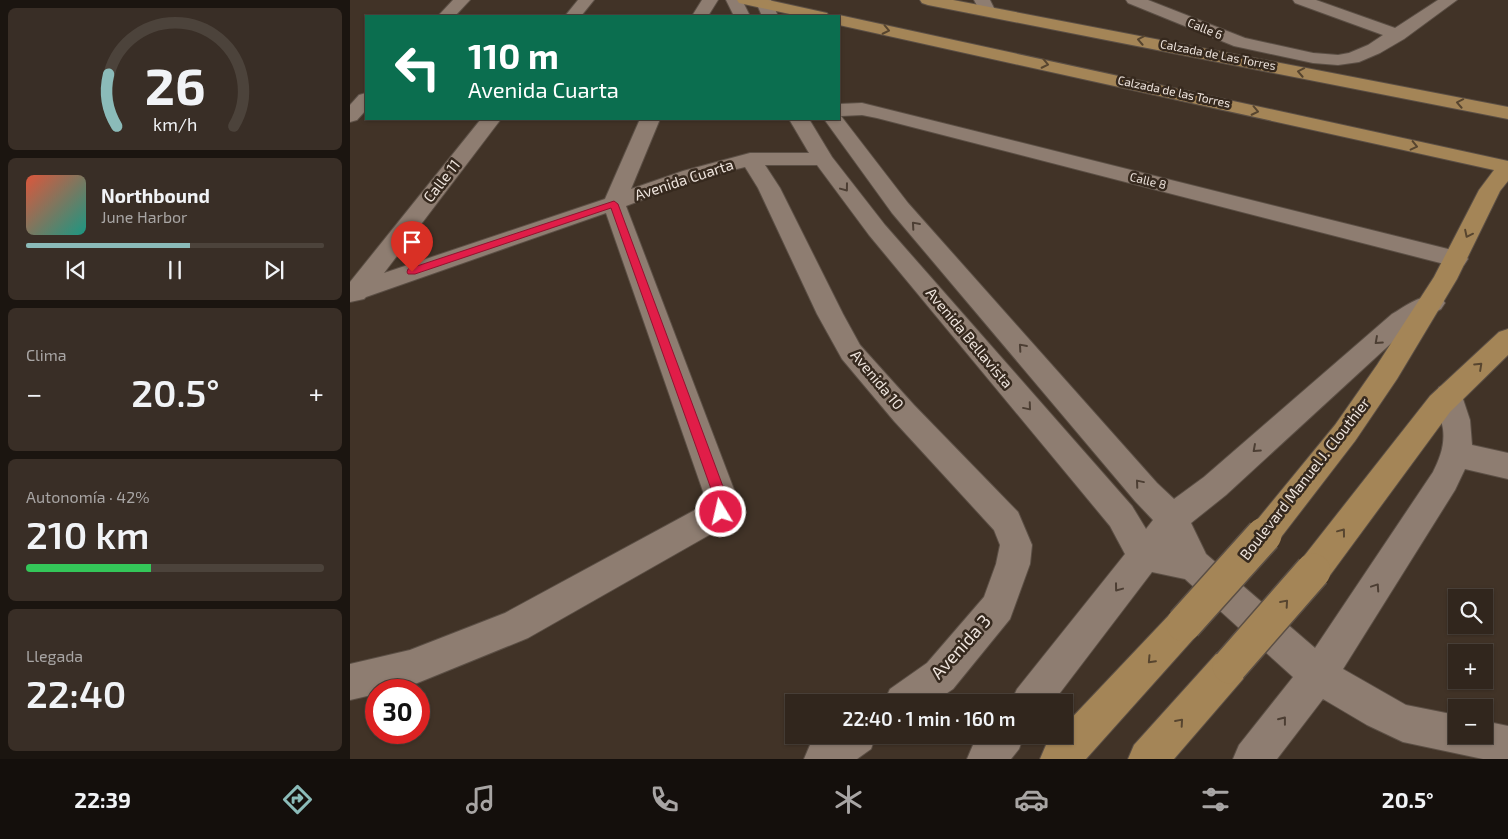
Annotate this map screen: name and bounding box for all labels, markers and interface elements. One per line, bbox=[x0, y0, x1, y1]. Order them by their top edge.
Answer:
street label: Calle 6 bbox=[1186, 15, 1225, 41]
one-way arrow bbox=[882, 24, 891, 35]
text: 110 m bbox=[468, 34, 559, 76]
icon: left bbox=[385, 35, 450, 100]
one-way arrow bbox=[1137, 36, 1146, 46]
street label: Calzada de Las Torres bbox=[1159, 36, 1277, 72]
text: 26 bbox=[145, 53, 205, 115]
one-way arrow bbox=[1041, 58, 1050, 69]
one-way arrow bbox=[1296, 67, 1305, 77]
street label: Calzada de las Torres bbox=[1117, 72, 1232, 110]
text: Avenida Cuarta bbox=[468, 76, 619, 102]
one-way arrow bbox=[1456, 99, 1465, 109]
one-way arrow bbox=[1251, 105, 1260, 115]
text: km/h bbox=[153, 113, 197, 135]
one-way arrow bbox=[1409, 140, 1418, 151]
street label: Avenida Cuarta bbox=[632, 155, 735, 204]
street label: Calle 11 bbox=[419, 156, 463, 205]
street label: Calle 8 bbox=[1129, 169, 1168, 191]
one-way arrow bbox=[840, 182, 848, 191]
text: Northbound bbox=[101, 184, 210, 207]
text: June Harbor bbox=[101, 207, 188, 226]
pin bbox=[391, 221, 433, 272]
one-way arrow bbox=[912, 221, 921, 230]
icon: arrive bbox=[398, 228, 426, 256]
one-way arrow bbox=[1464, 229, 1474, 238]
icon: previous bbox=[62, 256, 90, 284]
icon: pause bbox=[161, 256, 189, 284]
icon: next bbox=[260, 256, 288, 284]
street label: Avenida Bellavista bbox=[923, 284, 1017, 391]
one-way arrow bbox=[1374, 335, 1383, 344]
one-way arrow bbox=[1019, 343, 1028, 352]
text: Clima bbox=[26, 345, 67, 364]
street label: Avenida 10 bbox=[848, 346, 908, 413]
one-way arrow bbox=[1473, 363, 1482, 372]
text: 20.5° bbox=[131, 369, 220, 415]
text: − bbox=[26, 376, 42, 410]
text: + bbox=[309, 376, 324, 410]
street label: Boulevard Manuel J. Clouthier bbox=[1235, 394, 1373, 563]
one-way arrow bbox=[1022, 401, 1030, 410]
one-way arrow bbox=[1253, 443, 1262, 452]
one-way arrow bbox=[1136, 480, 1145, 489]
position arrow bbox=[694, 485, 746, 537]
text: Autonomía · 42% bbox=[26, 487, 149, 506]
text: 210 km bbox=[26, 511, 149, 557]
one-way arrow bbox=[1337, 529, 1345, 538]
one-way arrow bbox=[1115, 582, 1123, 591]
one-way arrow bbox=[1369, 584, 1379, 593]
map controls bbox=[1448, 589, 1493, 744]
button: search bbox=[1448, 589, 1493, 634]
one-way arrow bbox=[1279, 600, 1288, 609]
street label: Avenida 3 bbox=[926, 610, 995, 683]
button: + bbox=[1448, 644, 1493, 689]
text: Llegada bbox=[26, 646, 83, 665]
one-way arrow bbox=[1148, 654, 1157, 663]
text: 22:40 bbox=[26, 670, 126, 716]
speed limit sign: 30 bbox=[365, 679, 430, 744]
button: − bbox=[1448, 699, 1493, 744]
text: 22:40 · 1 min · 160 m bbox=[843, 707, 1015, 730]
one-way arrow bbox=[1277, 717, 1285, 726]
one-way arrow bbox=[1174, 719, 1183, 728]
icon: directions bbox=[280, 782, 315, 817]
icon: music bbox=[463, 782, 498, 817]
icon: phone bbox=[647, 782, 682, 817]
icon: climate bbox=[831, 782, 866, 817]
icon: car bbox=[1014, 782, 1049, 817]
icon: filters bbox=[1198, 782, 1233, 817]
text: 22:39 bbox=[74, 786, 131, 812]
text: 20.5° bbox=[1382, 786, 1434, 812]

